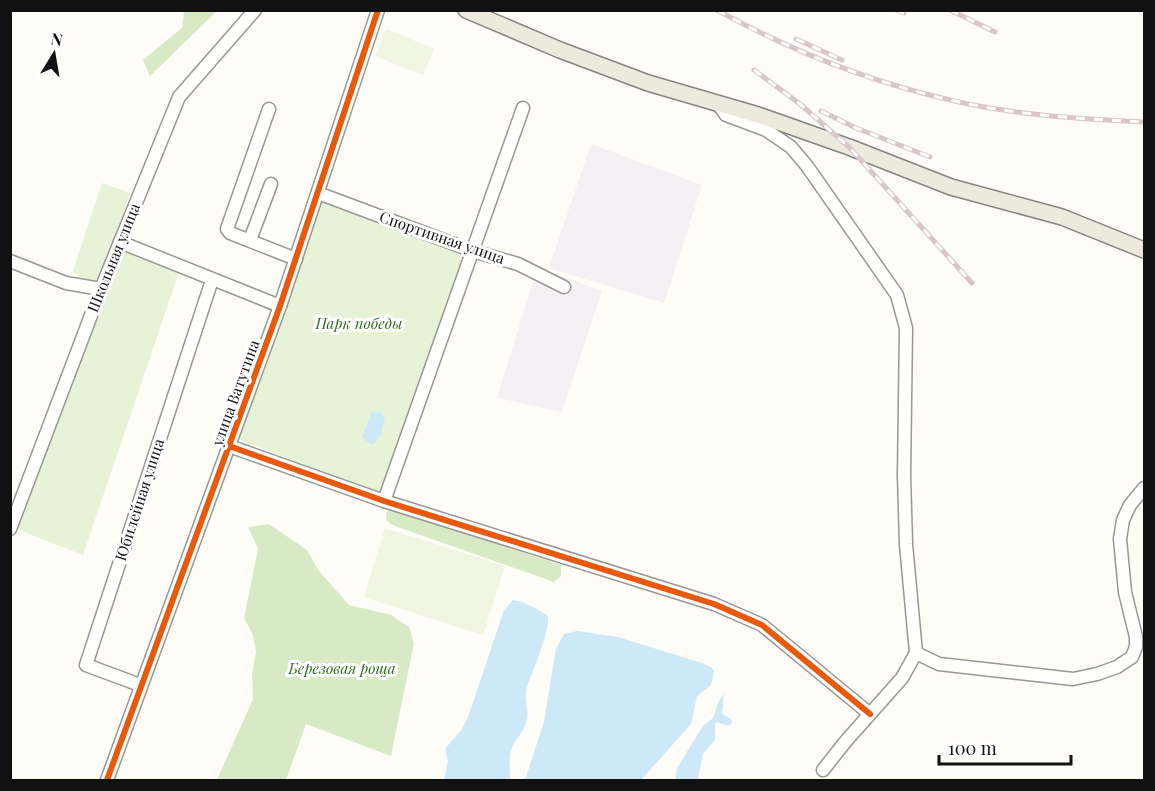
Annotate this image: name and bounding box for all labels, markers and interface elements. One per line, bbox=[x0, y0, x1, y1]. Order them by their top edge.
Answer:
north arrow bbox=[24, 24, 84, 84]
text: N bbox=[49, 27, 65, 50]
street label: Школьная улица bbox=[82, 200, 144, 315]
street label: Спортивная улица bbox=[377, 206, 508, 268]
park label: Парк победы bbox=[314, 313, 403, 333]
street label: улица Ватутина bbox=[206, 336, 264, 449]
street label: Юбилейная улица bbox=[110, 436, 168, 563]
park label: Березовая роща bbox=[287, 658, 396, 678]
scale bar bbox=[939, 728, 1071, 766]
text: 100 m bbox=[948, 736, 997, 760]

